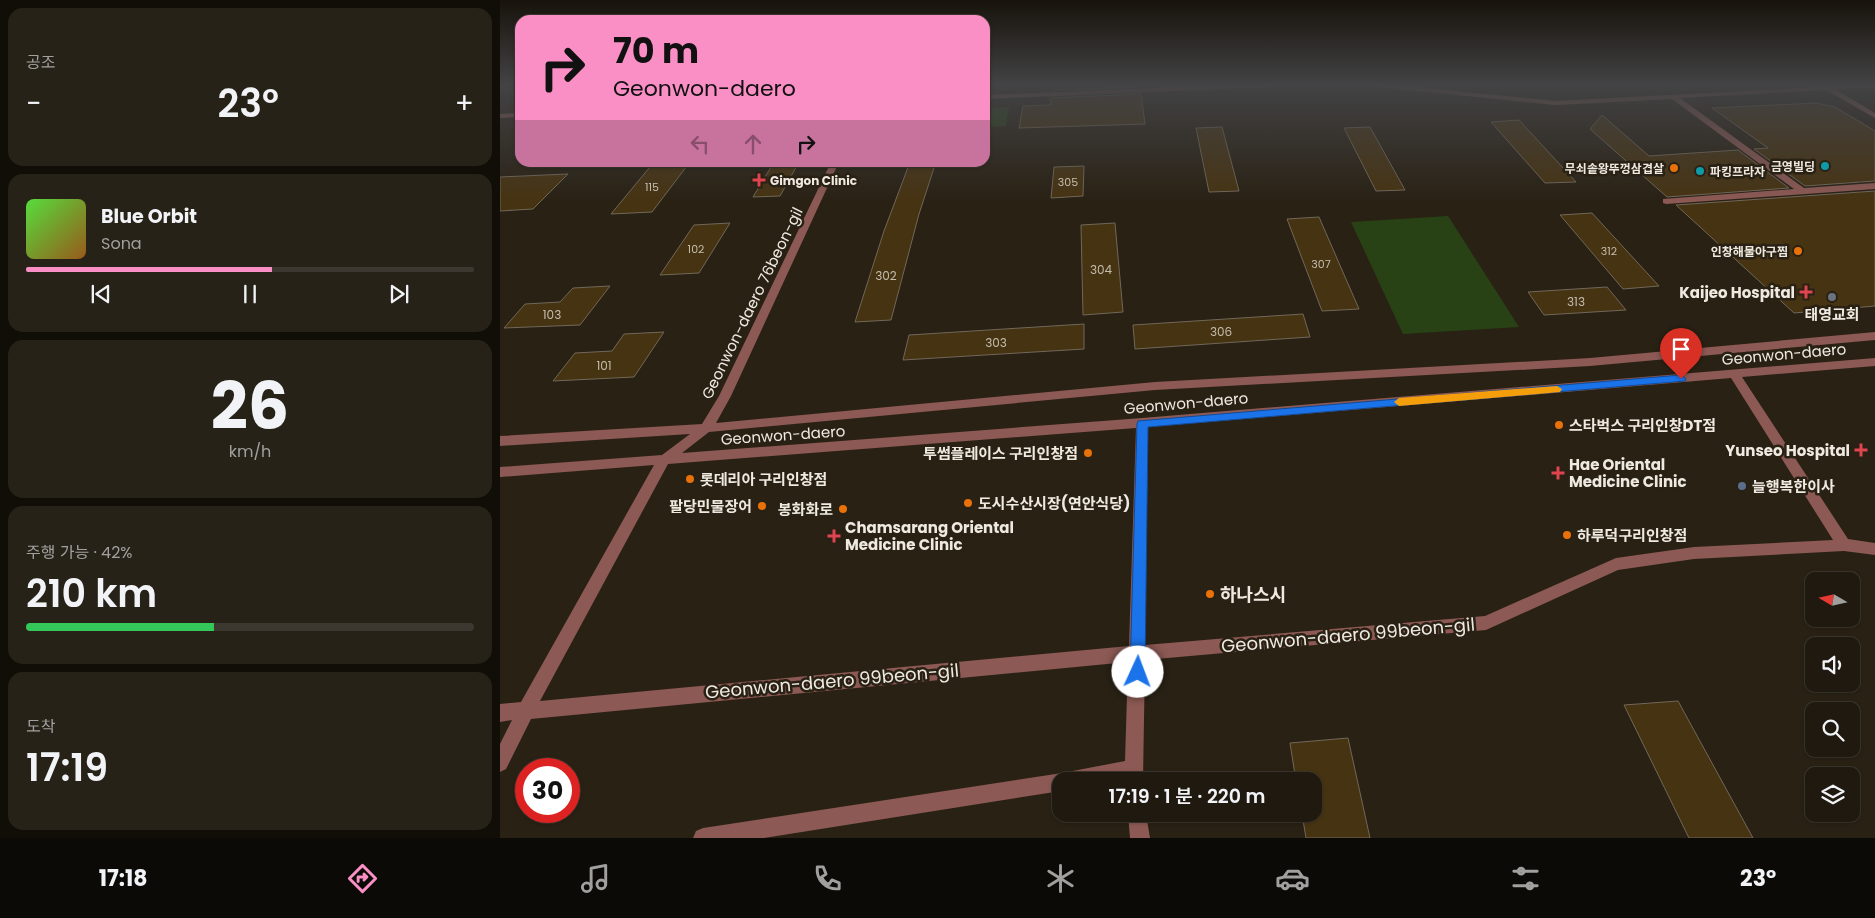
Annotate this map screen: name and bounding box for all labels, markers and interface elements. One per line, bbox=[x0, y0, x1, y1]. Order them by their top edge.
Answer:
text: 70 m bbox=[613, 26, 699, 75]
icon: right bbox=[530, 35, 595, 100]
text: 공조 bbox=[26, 51, 55, 74]
text: Geonwon-daero bbox=[613, 73, 796, 104]
text: 23° bbox=[217, 77, 279, 130]
text: − bbox=[26, 84, 41, 123]
text: + bbox=[455, 84, 474, 123]
icon: left bbox=[686, 130, 714, 158]
icon: ahead bbox=[739, 130, 767, 158]
icon: right bbox=[792, 130, 820, 158]
place label: 금영빌딩 bbox=[1771, 158, 1815, 175]
place label: 무쇠솥왕뚜껑삼겹살 bbox=[1565, 160, 1664, 177]
marker: 금영빌딩 bbox=[1819, 160, 1831, 172]
marker: 무쇠솥왕뚜껑삼겹살 bbox=[1668, 162, 1680, 174]
place label: 파킹프라자 bbox=[1710, 163, 1765, 180]
marker: 파킹프라자 bbox=[1694, 165, 1706, 177]
place label: Gimgon Clinic bbox=[770, 172, 857, 189]
marker: Gimgon Clinic bbox=[752, 173, 766, 187]
house number: 305 bbox=[1058, 174, 1078, 190]
house number: 115 bbox=[645, 179, 659, 195]
text: Blue Orbit bbox=[101, 203, 197, 230]
street label: Geonwon-daero 76beon-gil bbox=[696, 204, 808, 402]
text: Sona bbox=[101, 232, 142, 255]
house number: 102 bbox=[688, 241, 704, 257]
house number: 312 bbox=[1601, 243, 1617, 259]
place label: 인창해물아구찜 bbox=[1711, 243, 1788, 260]
marker: 인창해물아구찜 bbox=[1792, 245, 1804, 257]
house number: 307 bbox=[1311, 256, 1331, 272]
house number: 304 bbox=[1090, 261, 1113, 278]
house number: 302 bbox=[875, 267, 897, 284]
icon: previous bbox=[87, 280, 115, 308]
icon: pause bbox=[236, 280, 264, 308]
icon: next bbox=[385, 280, 413, 308]
place label: Kaijeo Hospital bbox=[1679, 282, 1795, 303]
marker: Kaijeo Hospital bbox=[1799, 285, 1813, 299]
marker: 태영교회 bbox=[1826, 291, 1838, 303]
house number: 313 bbox=[1567, 293, 1585, 310]
place label: 태영교회 bbox=[1804, 304, 1860, 325]
house number: 103 bbox=[543, 306, 561, 323]
house number: 306 bbox=[1210, 323, 1232, 340]
pin bbox=[1660, 328, 1702, 379]
house number: 303 bbox=[985, 334, 1007, 351]
icon: arrive bbox=[1667, 335, 1695, 363]
street label: Geonwon-daero bbox=[1721, 338, 1847, 370]
house number: 101 bbox=[596, 357, 612, 374]
text: 26 bbox=[211, 361, 289, 452]
street label: Geonwon-daero bbox=[1123, 387, 1249, 419]
place label: 스타벅스 구리인창DT점 bbox=[1569, 415, 1716, 436]
marker: 스타벅스 구리인창DT점 bbox=[1553, 419, 1565, 431]
street label: Geonwon-daero bbox=[720, 420, 846, 450]
text: km/h bbox=[229, 440, 271, 463]
place label: Yunseo Hospital bbox=[1725, 440, 1850, 461]
place label: 투썸플레이스 구리인창점 bbox=[923, 443, 1078, 464]
marker: Yunseo Hospital bbox=[1854, 443, 1868, 457]
marker: 투썸플레이스 구리인창점 bbox=[1082, 447, 1094, 459]
place label: Hae Oriental Medicine Clinic bbox=[1569, 454, 1687, 492]
marker: Hae Oriental Medicine Clinic bbox=[1551, 466, 1565, 480]
place label: 롯데리아 구리인창점 bbox=[700, 469, 827, 490]
marker: 롯데리아 구리인창점 bbox=[684, 473, 696, 485]
place label: 늘행복한이사 bbox=[1752, 476, 1835, 497]
marker: 늘행복한이사 bbox=[1736, 480, 1748, 492]
place label: 도시수산시장(연안식당) bbox=[978, 493, 1130, 514]
place label: 팔당민물장어 bbox=[669, 496, 752, 517]
marker: 도시수산시장(연안식당) bbox=[962, 497, 974, 509]
place label: 봉화화로 bbox=[778, 499, 833, 520]
marker: 팔당민물장어 bbox=[756, 500, 768, 512]
marker: 봉화화로 bbox=[837, 503, 849, 515]
place label: Chamsarang Oriental Medicine Clinic bbox=[845, 517, 1014, 555]
place label: 하루덕구리인창점 bbox=[1577, 525, 1687, 546]
marker: Chamsarang Oriental Medicine Clinic bbox=[827, 529, 841, 543]
marker: 하루덕구리인창점 bbox=[1561, 529, 1573, 541]
text: 주행 가능 · 42% bbox=[26, 541, 133, 564]
text: 210 km bbox=[26, 567, 157, 620]
north arrow bbox=[1805, 572, 1860, 628]
map controls bbox=[1805, 572, 1860, 822]
place label: 하나스시 bbox=[1220, 582, 1286, 607]
marker: 하나스시 bbox=[1204, 588, 1216, 600]
street label: Geonwon-daero 99beon-gil bbox=[1220, 611, 1476, 659]
button: sound bbox=[1805, 637, 1860, 692]
position arrow bbox=[1111, 645, 1163, 697]
street label: Geonwon-daero 99beon-gil bbox=[704, 657, 960, 705]
button: search bbox=[1805, 702, 1860, 757]
text: 도착 bbox=[26, 715, 55, 738]
text: 17:19 bbox=[26, 741, 108, 794]
speed limit sign: 30 bbox=[515, 758, 580, 823]
button: layers bbox=[1805, 767, 1860, 822]
text: 17:19 · 1 분 · 220 m bbox=[1109, 783, 1265, 810]
icon: directions bbox=[345, 861, 380, 896]
icon: music bbox=[578, 861, 613, 896]
icon: phone bbox=[810, 861, 845, 896]
icon: climate bbox=[1043, 861, 1078, 896]
icon: car bbox=[1275, 861, 1310, 896]
icon: filters bbox=[1508, 861, 1543, 896]
text: 17:18 bbox=[99, 863, 148, 894]
text: 23° bbox=[1740, 863, 1776, 894]

